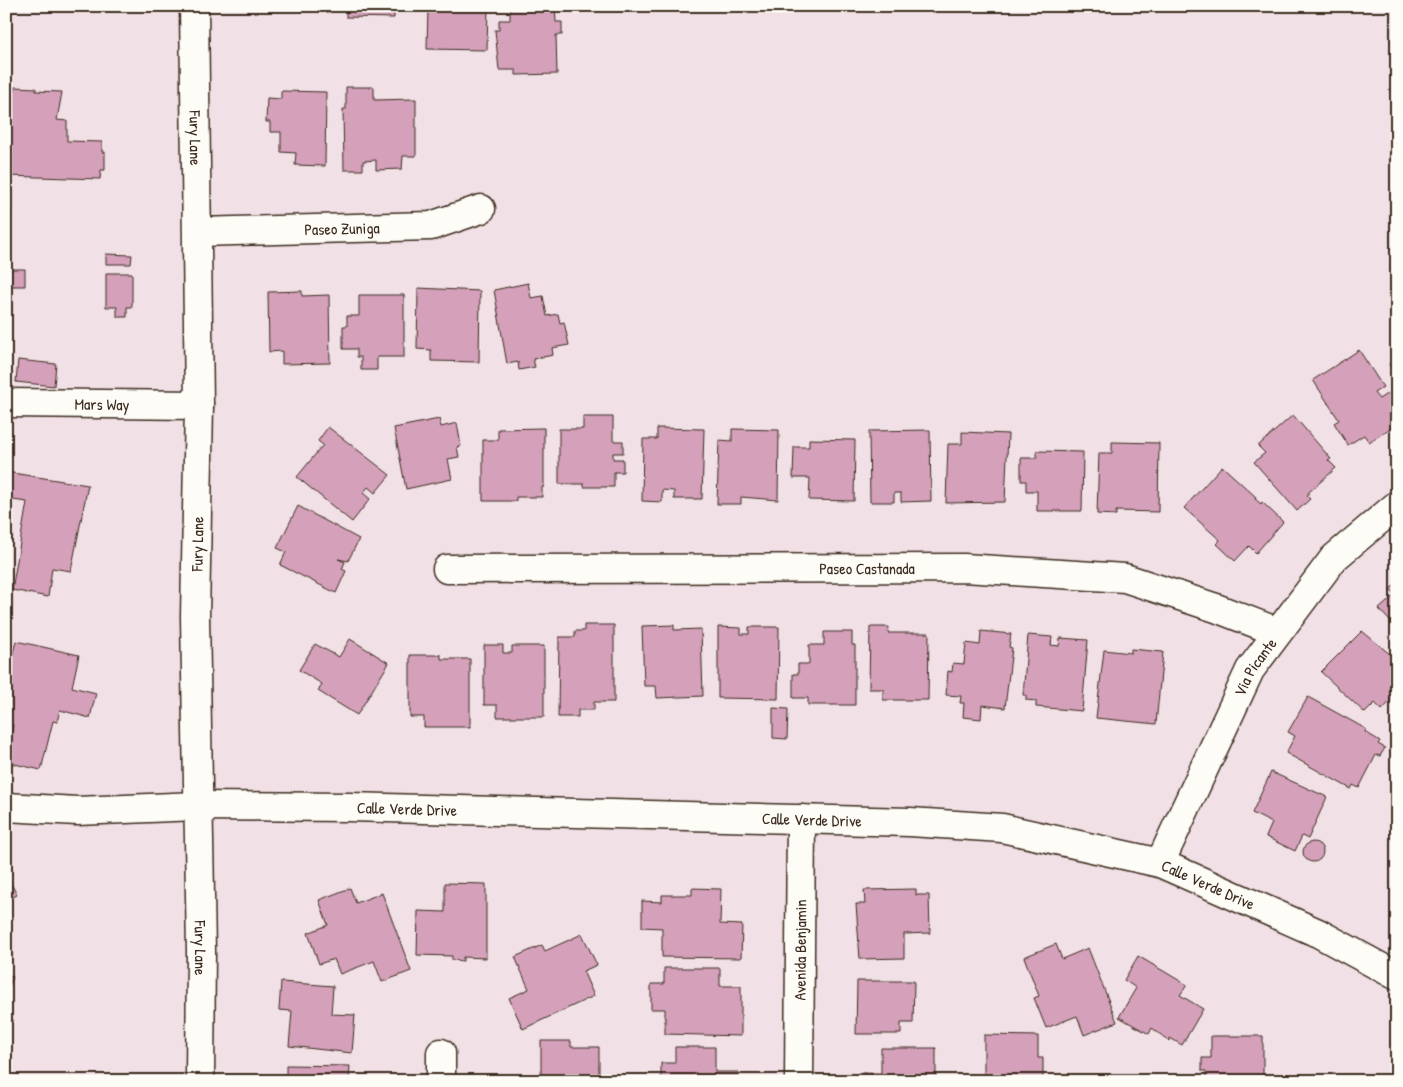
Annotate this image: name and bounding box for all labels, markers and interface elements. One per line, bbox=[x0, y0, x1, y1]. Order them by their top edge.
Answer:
street label: Fury Lane bbox=[184, 109, 207, 166]
street label: Paseo Zuniga bbox=[304, 216, 380, 240]
street label: Mars Way bbox=[74, 393, 130, 415]
street label: Fury Lane bbox=[186, 516, 208, 573]
street label: Paseo Castanada bbox=[819, 557, 915, 579]
street label: Via Picante bbox=[1228, 633, 1282, 700]
street label: Calle Verde Drive bbox=[357, 796, 458, 821]
street label: Calle Verde Drive bbox=[762, 807, 863, 832]
street label: Calle Verde Drive bbox=[1158, 854, 1259, 915]
street label: Avenida Benjamin bbox=[789, 899, 811, 1001]
street label: Fury Lane bbox=[189, 919, 212, 976]

